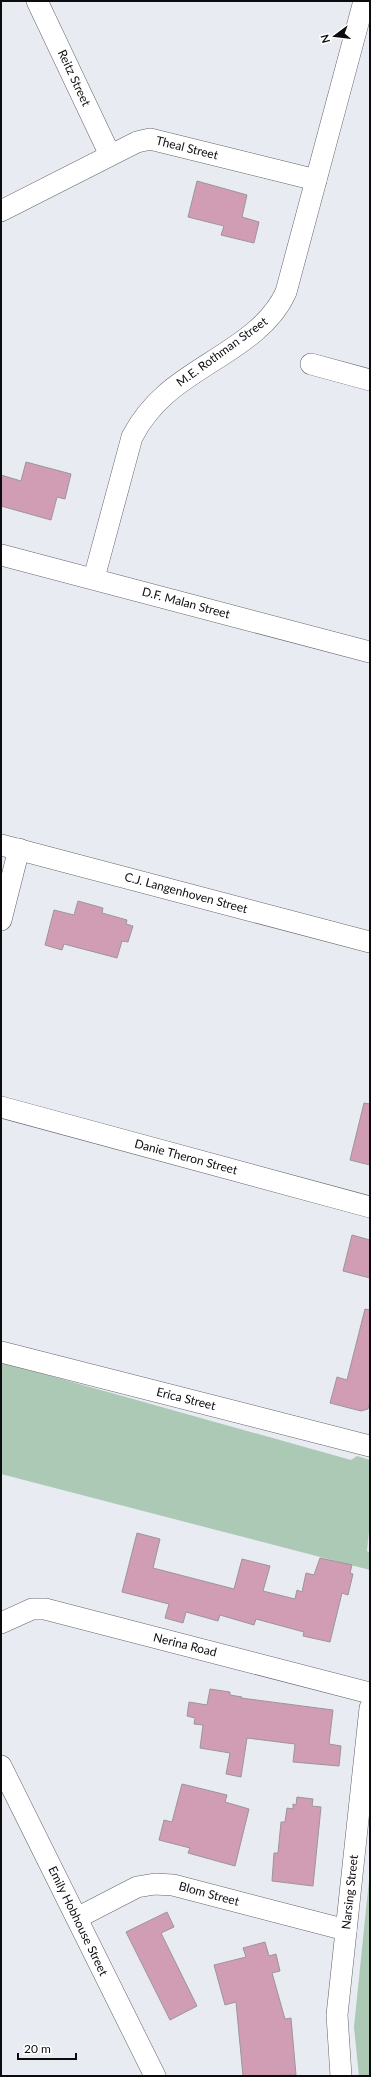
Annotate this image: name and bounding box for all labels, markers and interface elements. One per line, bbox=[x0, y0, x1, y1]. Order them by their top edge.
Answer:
north arrow bbox=[315, 16, 355, 56]
text: N bbox=[317, 33, 332, 44]
street label: Reitz Street bbox=[55, 47, 94, 109]
street label: Theal Street bbox=[155, 133, 220, 163]
street label: M.E. Rothman Street bbox=[173, 313, 271, 390]
street label: D.F. Malan Street bbox=[141, 584, 232, 622]
street label: C.J. Langenhoven Street bbox=[123, 869, 250, 916]
street label: Danie Theron Street bbox=[133, 1136, 240, 1178]
street label: Erica Street bbox=[155, 1384, 218, 1413]
street label: Nerina Road bbox=[152, 1629, 218, 1660]
street label: Narsing Street bbox=[338, 1853, 361, 1930]
street label: Emily Hobhouse Street bbox=[45, 1863, 112, 1979]
street label: Blom Street bbox=[177, 1878, 242, 1909]
scale bar bbox=[18, 2035, 76, 2061]
text: 20 m bbox=[24, 2041, 51, 2056]

